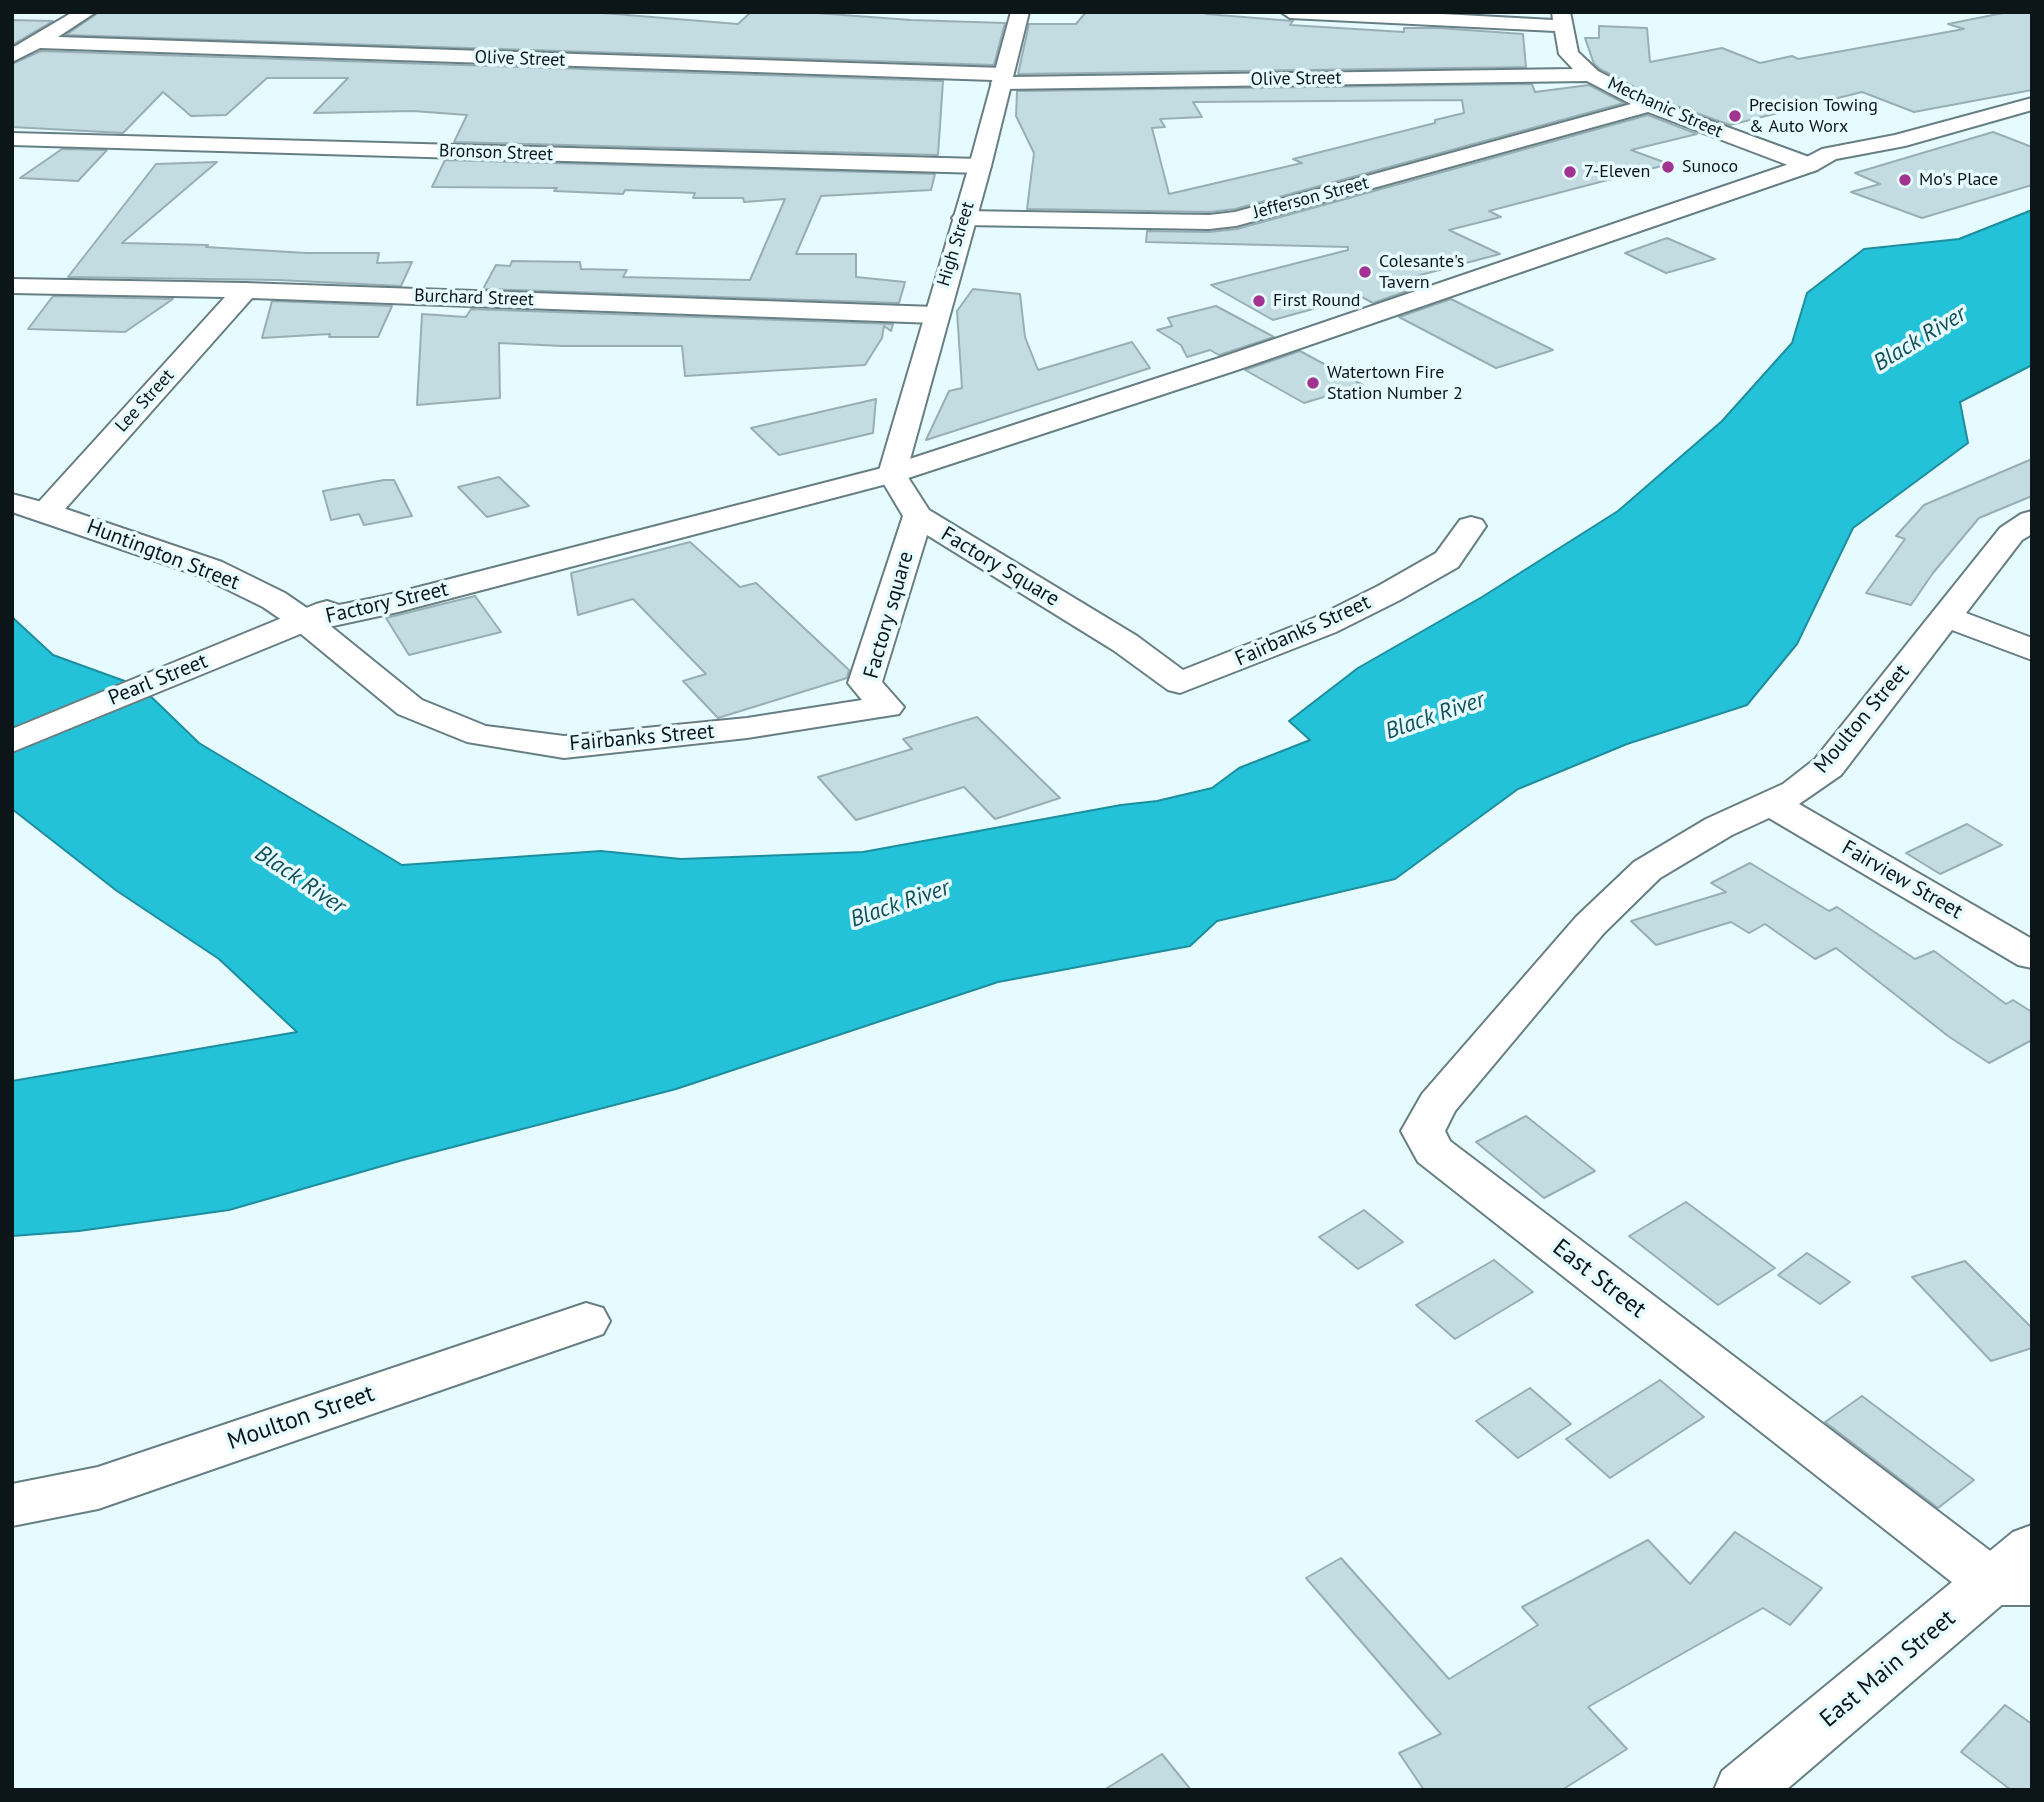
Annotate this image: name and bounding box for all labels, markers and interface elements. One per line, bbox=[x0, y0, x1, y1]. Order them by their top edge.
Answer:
street label: Olive Street bbox=[474, 47, 566, 71]
street label: Olive Street bbox=[1250, 67, 1342, 91]
street label: Mechanic Street bbox=[1604, 73, 1726, 143]
place label: Precision Towing & Auto Worx bbox=[1749, 95, 1878, 138]
marker: Precision Towing & Auto Worx bbox=[1727, 108, 1743, 124]
street label: Bronson Street bbox=[439, 140, 553, 166]
place label: Sunoco bbox=[1682, 156, 1738, 178]
marker: Sunoco bbox=[1660, 159, 1676, 175]
place label: 7-Eleven bbox=[1584, 161, 1650, 183]
marker: 7-Eleven bbox=[1562, 164, 1578, 180]
place label: Mo's Place bbox=[1919, 169, 1998, 191]
street label: Jefferson Street bbox=[1251, 172, 1371, 224]
marker: Mo's Place bbox=[1897, 172, 1913, 188]
street label: High Street bbox=[933, 199, 979, 289]
place label: Colesante's Tavern bbox=[1379, 251, 1464, 294]
marker: Colesante's Tavern bbox=[1357, 264, 1373, 280]
street label: Burchard Street bbox=[414, 285, 534, 311]
place label: First Round bbox=[1273, 290, 1360, 312]
marker: First Round bbox=[1251, 293, 1267, 309]
water label: Black River bbox=[1869, 301, 1971, 377]
place label: Watertown Fire Station Number 2 bbox=[1327, 362, 1463, 404]
street label: Lee Street bbox=[111, 365, 179, 437]
marker: Watertown Fire Station Number 2 bbox=[1305, 375, 1321, 391]
street label: Huntington Street bbox=[83, 514, 243, 596]
street label: Factory Square bbox=[936, 522, 1064, 612]
street label: Factory square bbox=[859, 549, 919, 681]
street label: Factory Street bbox=[323, 577, 451, 629]
street label: Fairbanks Street bbox=[1231, 590, 1375, 672]
street label: Pearl Street bbox=[105, 649, 211, 711]
street label: Moulton Street bbox=[1809, 660, 1915, 778]
water label: Black River bbox=[1382, 686, 1488, 746]
street label: Fairbanks Street bbox=[568, 719, 716, 757]
street label: Fairview Street bbox=[1837, 835, 1967, 925]
water label: Black River bbox=[250, 840, 350, 920]
water label: Black River bbox=[847, 874, 953, 934]
street label: East Street bbox=[1547, 1234, 1651, 1324]
street label: Moulton Street bbox=[224, 1379, 378, 1457]
street label: East Main Street bbox=[1815, 1604, 1961, 1734]

